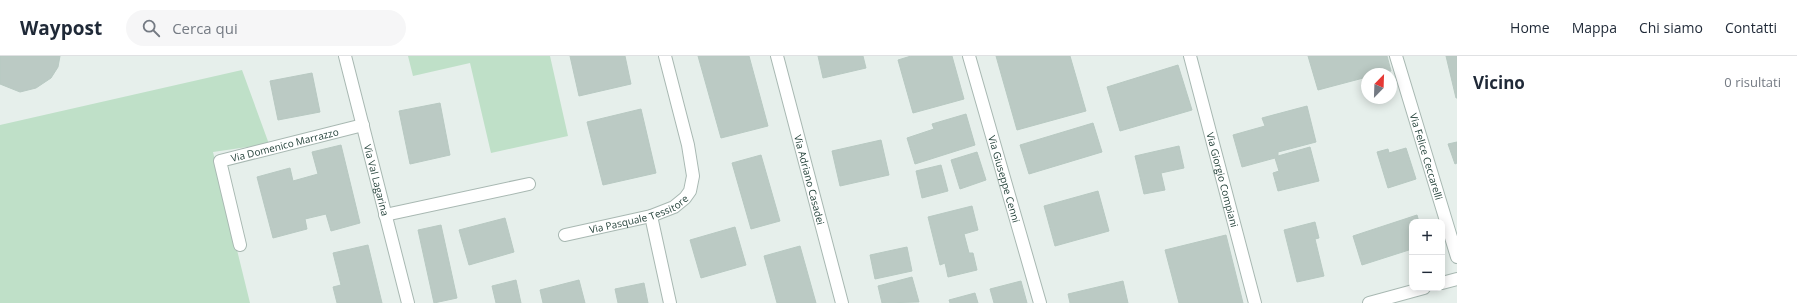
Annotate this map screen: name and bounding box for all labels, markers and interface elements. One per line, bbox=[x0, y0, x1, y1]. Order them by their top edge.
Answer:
search box bbox=[126, 10, 406, 46]
text: Waypost bbox=[20, 15, 102, 41]
icon: search bbox=[140, 17, 162, 39]
text: Cerca qui bbox=[172, 18, 238, 38]
text: Home bbox=[1510, 18, 1550, 37]
text: Mappa bbox=[1572, 18, 1617, 37]
text: Chi siamo bbox=[1639, 18, 1703, 37]
text: Contatti bbox=[1725, 18, 1777, 37]
north arrow bbox=[1361, 68, 1397, 104]
text: Vicino bbox=[1473, 71, 1525, 94]
text: 0 risultati bbox=[1724, 73, 1781, 91]
street label: Via Felice Ceccarelli bbox=[1407, 111, 1446, 202]
street label: Via Domenico Marrazzo bbox=[229, 124, 340, 165]
street label: Via Giorgio Compiani bbox=[1203, 131, 1242, 229]
street label: Via Adriano Casadei bbox=[791, 133, 828, 226]
street label: Via Giuseppe Cenni bbox=[985, 134, 1024, 224]
street label: Via Val Lagarina bbox=[361, 143, 392, 217]
street label: Via Pasquale Tessitore bbox=[588, 191, 691, 236]
map controls bbox=[1409, 219, 1445, 291]
button: + bbox=[1409, 219, 1445, 255]
button: − bbox=[1409, 255, 1445, 291]

